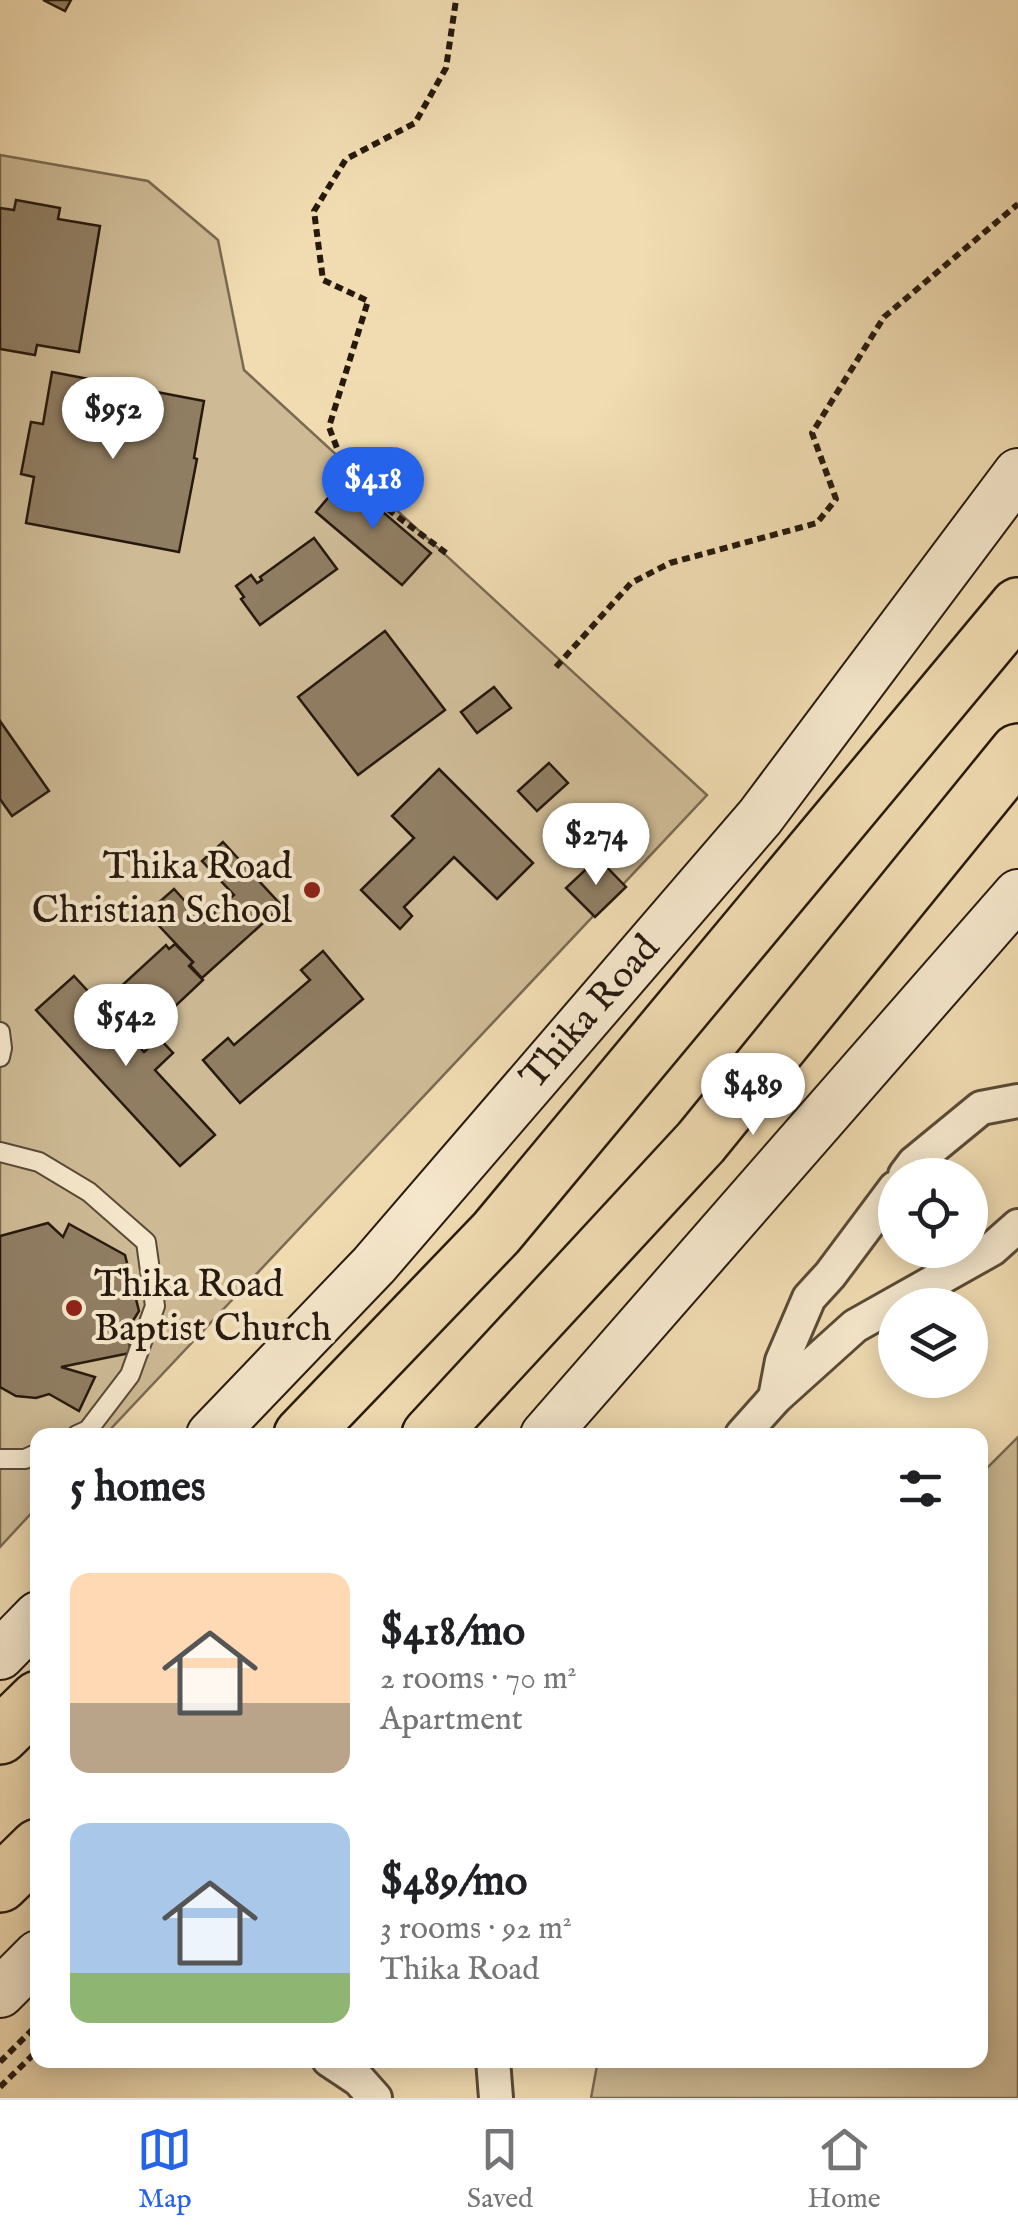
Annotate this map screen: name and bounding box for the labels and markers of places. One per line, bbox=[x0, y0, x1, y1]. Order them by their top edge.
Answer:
pin: $952 bbox=[54, 377, 172, 462]
pin: $418 bbox=[314, 447, 432, 532]
pin: $274 bbox=[537, 803, 655, 888]
place label: Thika Road Christian School bbox=[32, 844, 293, 936]
marker: Thika Road Christian School bbox=[301, 879, 323, 901]
pin: $542 bbox=[67, 984, 185, 1069]
pin: $489 bbox=[694, 1053, 812, 1138]
place label: Thika Road Baptist Church bbox=[94, 1262, 331, 1354]
marker: Thika Road Baptist Church bbox=[63, 1297, 85, 1319]

